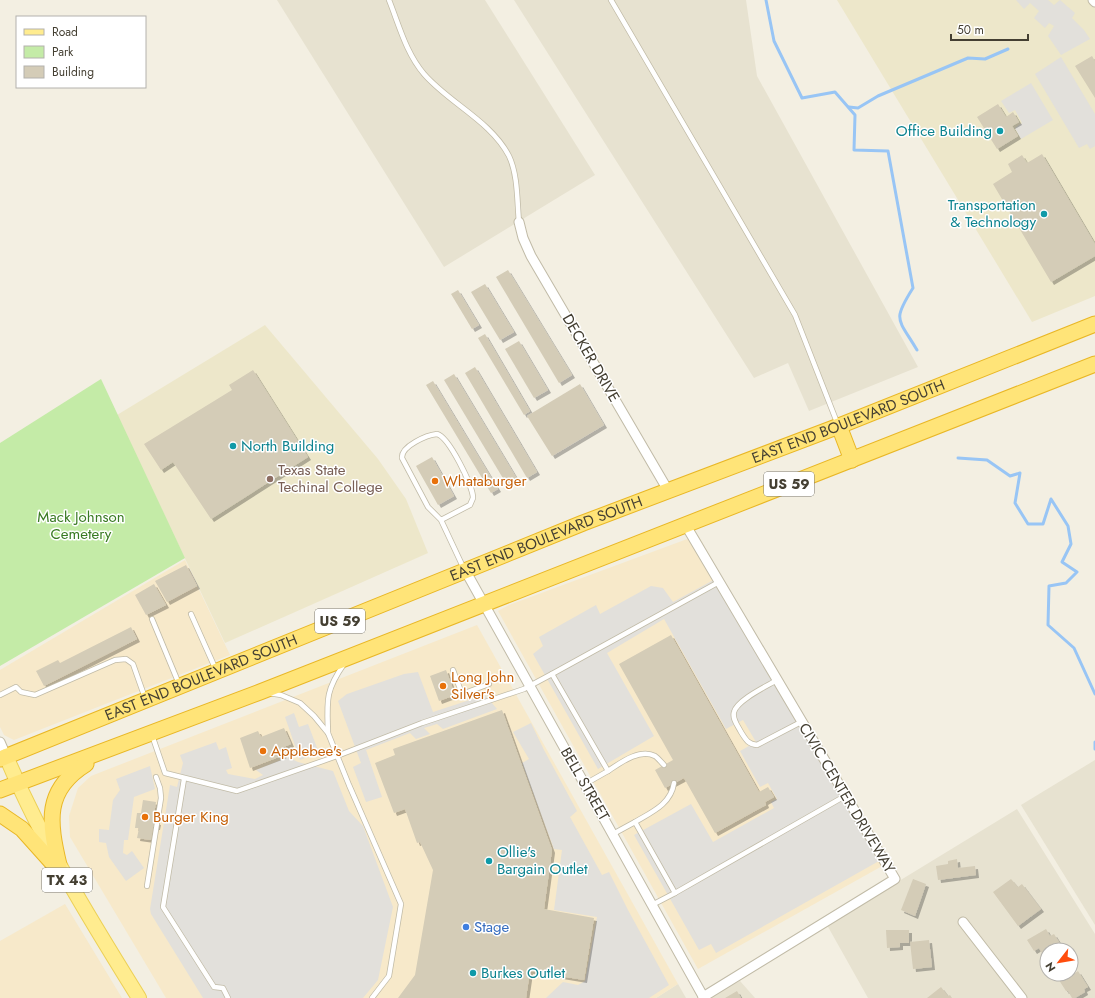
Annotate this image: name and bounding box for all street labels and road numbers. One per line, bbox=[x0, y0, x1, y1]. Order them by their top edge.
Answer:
street label: DECKER DRIVE bbox=[557, 310, 625, 406]
street label: EAST END BOULEVARD SOUTH bbox=[748, 374, 948, 469]
road number: US 59 bbox=[764, 472, 814, 496]
street label: EAST END BOULEVARD SOUTH bbox=[446, 490, 646, 587]
road number: US 59 bbox=[315, 609, 365, 633]
street label: EAST END BOULEVARD SOUTH bbox=[102, 629, 301, 726]
street label: CIVIC CENTER DRIVEWAY bbox=[793, 719, 901, 878]
street label: BELL STREET bbox=[555, 743, 615, 825]
road number: TX 43 bbox=[42, 868, 92, 892]

